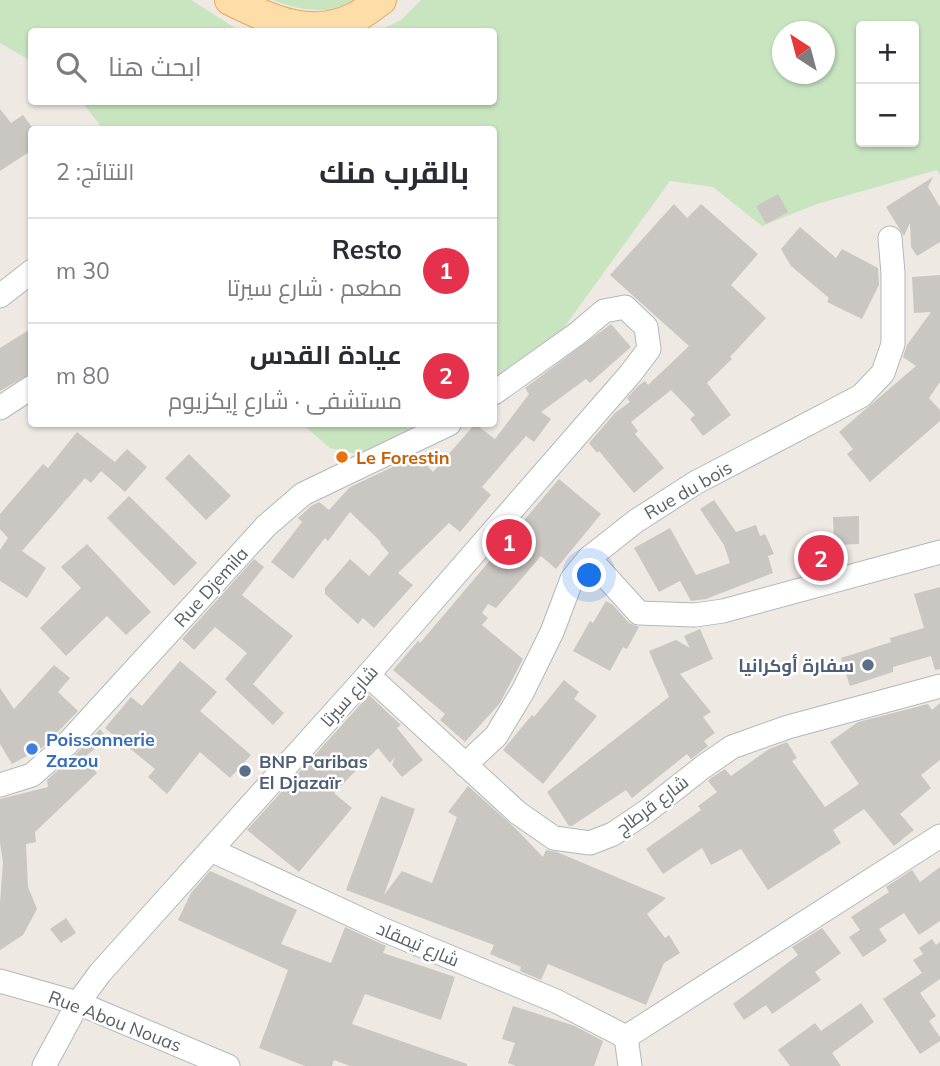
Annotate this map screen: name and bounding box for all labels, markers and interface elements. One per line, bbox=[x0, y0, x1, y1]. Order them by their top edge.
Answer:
north arrow bbox=[772, 21, 835, 84]
map controls bbox=[856, 21, 919, 147]
button: + bbox=[856, 21, 919, 84]
search box bbox=[28, 28, 497, 105]
icon: search bbox=[52, 48, 90, 86]
text: ابحث هنا bbox=[108, 50, 202, 83]
button: − bbox=[856, 84, 919, 147]
text: بالقرب منك bbox=[319, 153, 469, 191]
text: النتائج: 2 bbox=[56, 157, 134, 186]
text: Resto bbox=[332, 233, 402, 266]
text: 30 m bbox=[56, 256, 110, 285]
text: 1 bbox=[439, 256, 453, 285]
text: مطعم · شارع سيرتا bbox=[227, 273, 402, 302]
text: عيادة القدس bbox=[250, 338, 402, 371]
text: 80 m bbox=[56, 361, 110, 390]
text: 2 bbox=[439, 361, 453, 390]
text: مستشفى · شارع إيكزيوم bbox=[168, 386, 402, 415]
place label: Le Forestin bbox=[356, 446, 450, 469]
marker: Le Forestin bbox=[334, 449, 350, 465]
street label: Rue du bois bbox=[640, 456, 736, 524]
pin: 1 bbox=[486, 516, 532, 568]
pin: 2 bbox=[798, 532, 844, 584]
street label: Rue Djemila bbox=[169, 542, 253, 632]
your location bbox=[572, 558, 606, 592]
place label: سفارة أوكرانيا bbox=[738, 653, 854, 677]
marker: سفارة أوكرانيا bbox=[860, 657, 876, 673]
street label: شارع سيرتا bbox=[315, 660, 383, 732]
place label: Poissonnerie Zazou bbox=[46, 728, 155, 772]
marker: Poissonnerie Zazou bbox=[24, 741, 40, 757]
place label: BNP Paribas El Djazaïr bbox=[259, 750, 368, 794]
marker: BNP Paribas El Djazaïr bbox=[237, 763, 253, 779]
street label: شارع قرطاج bbox=[611, 770, 693, 841]
street label: شارع تيمقاد bbox=[373, 916, 463, 973]
street label: Rue Abou Nouas bbox=[45, 985, 185, 1057]

